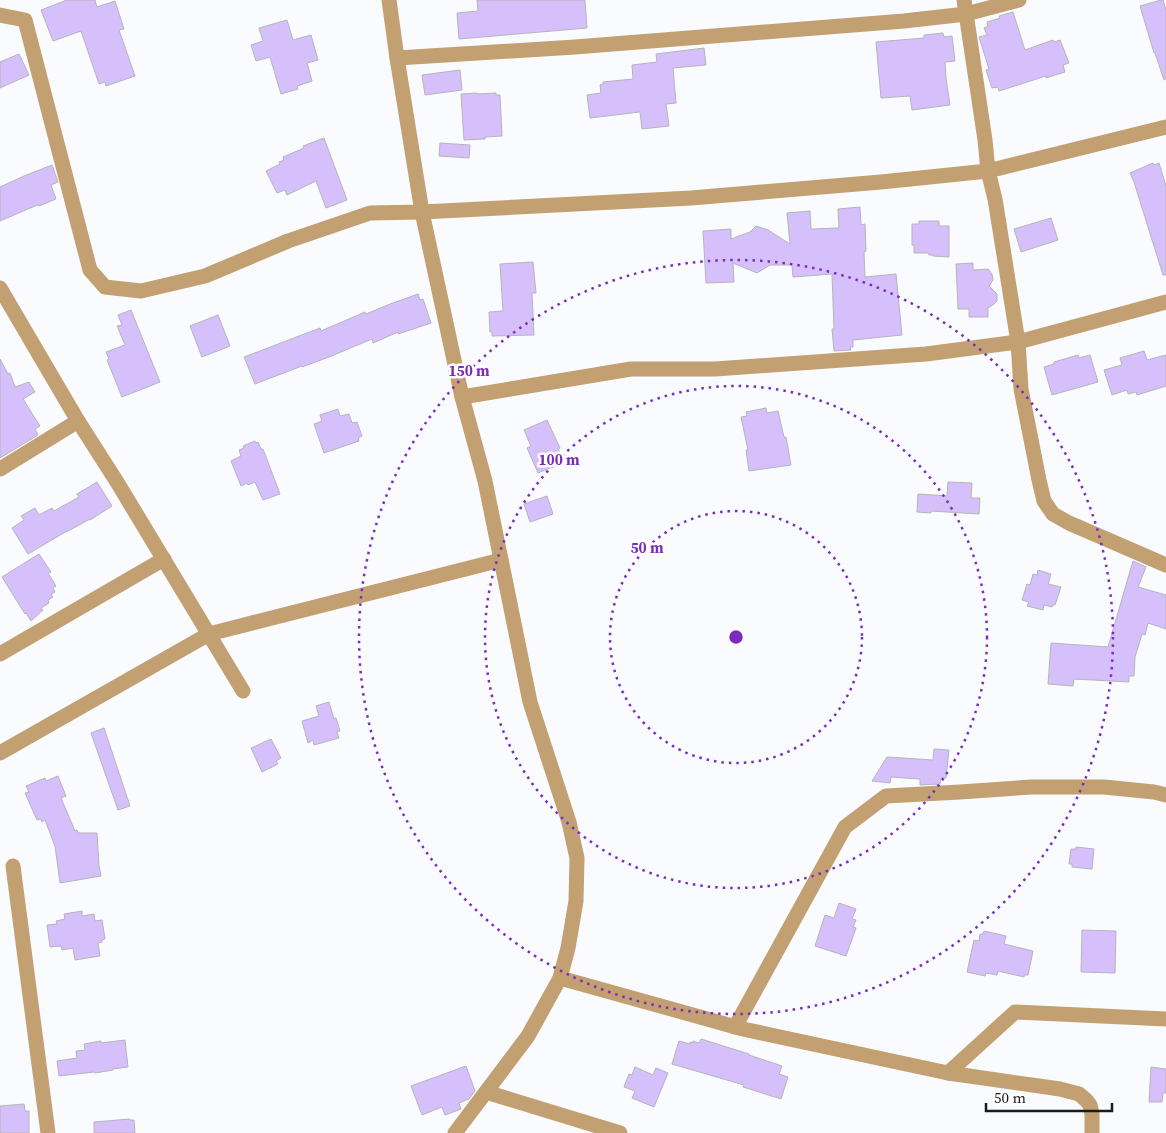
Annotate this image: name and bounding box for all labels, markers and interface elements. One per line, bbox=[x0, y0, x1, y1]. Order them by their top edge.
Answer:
text: 150 m bbox=[448, 360, 490, 381]
text: 100 m bbox=[538, 449, 580, 470]
text: 50 m bbox=[630, 537, 664, 558]
centre of rings bbox=[727, 628, 745, 646]
scale bar bbox=[986, 1080, 1112, 1112]
text: 50 m bbox=[994, 1087, 1026, 1108]

